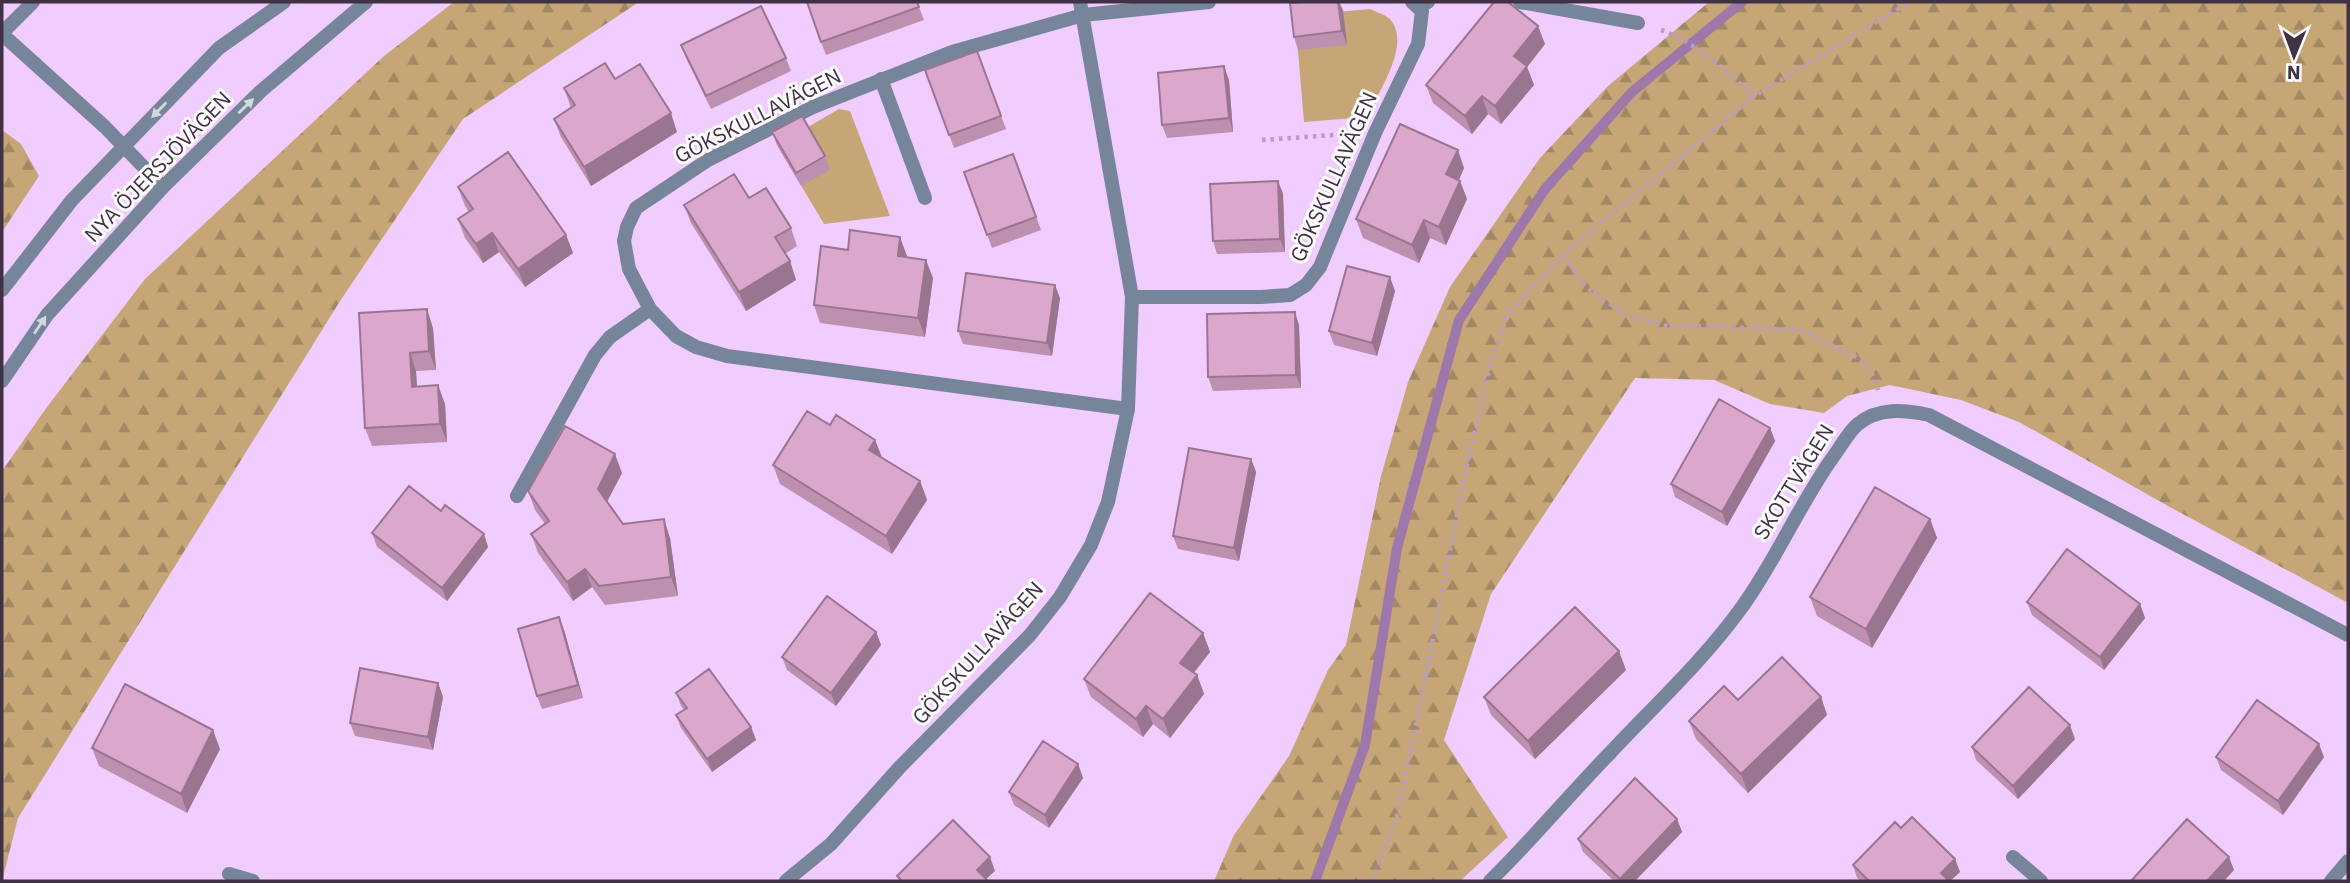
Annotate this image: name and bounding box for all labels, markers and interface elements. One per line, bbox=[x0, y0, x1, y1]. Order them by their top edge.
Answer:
north arrow bbox=[2259, 21, 2329, 91]
street label: GÖKSKULLAVÄGEN bbox=[670, 61, 846, 169]
text: N bbox=[2287, 61, 2301, 85]
street label: NYA ÖJERSJÖVÄGEN bbox=[78, 85, 237, 248]
street label: GÖKSKULLAVÄGEN bbox=[1283, 87, 1383, 266]
one-way arrow bbox=[237, 98, 254, 114]
one-way arrow bbox=[151, 101, 168, 117]
one-way arrow bbox=[33, 316, 47, 334]
street label: SKOTTVÄGEN bbox=[1747, 419, 1840, 544]
street label: GÖKSKULLAVÄGEN bbox=[906, 575, 1049, 730]

